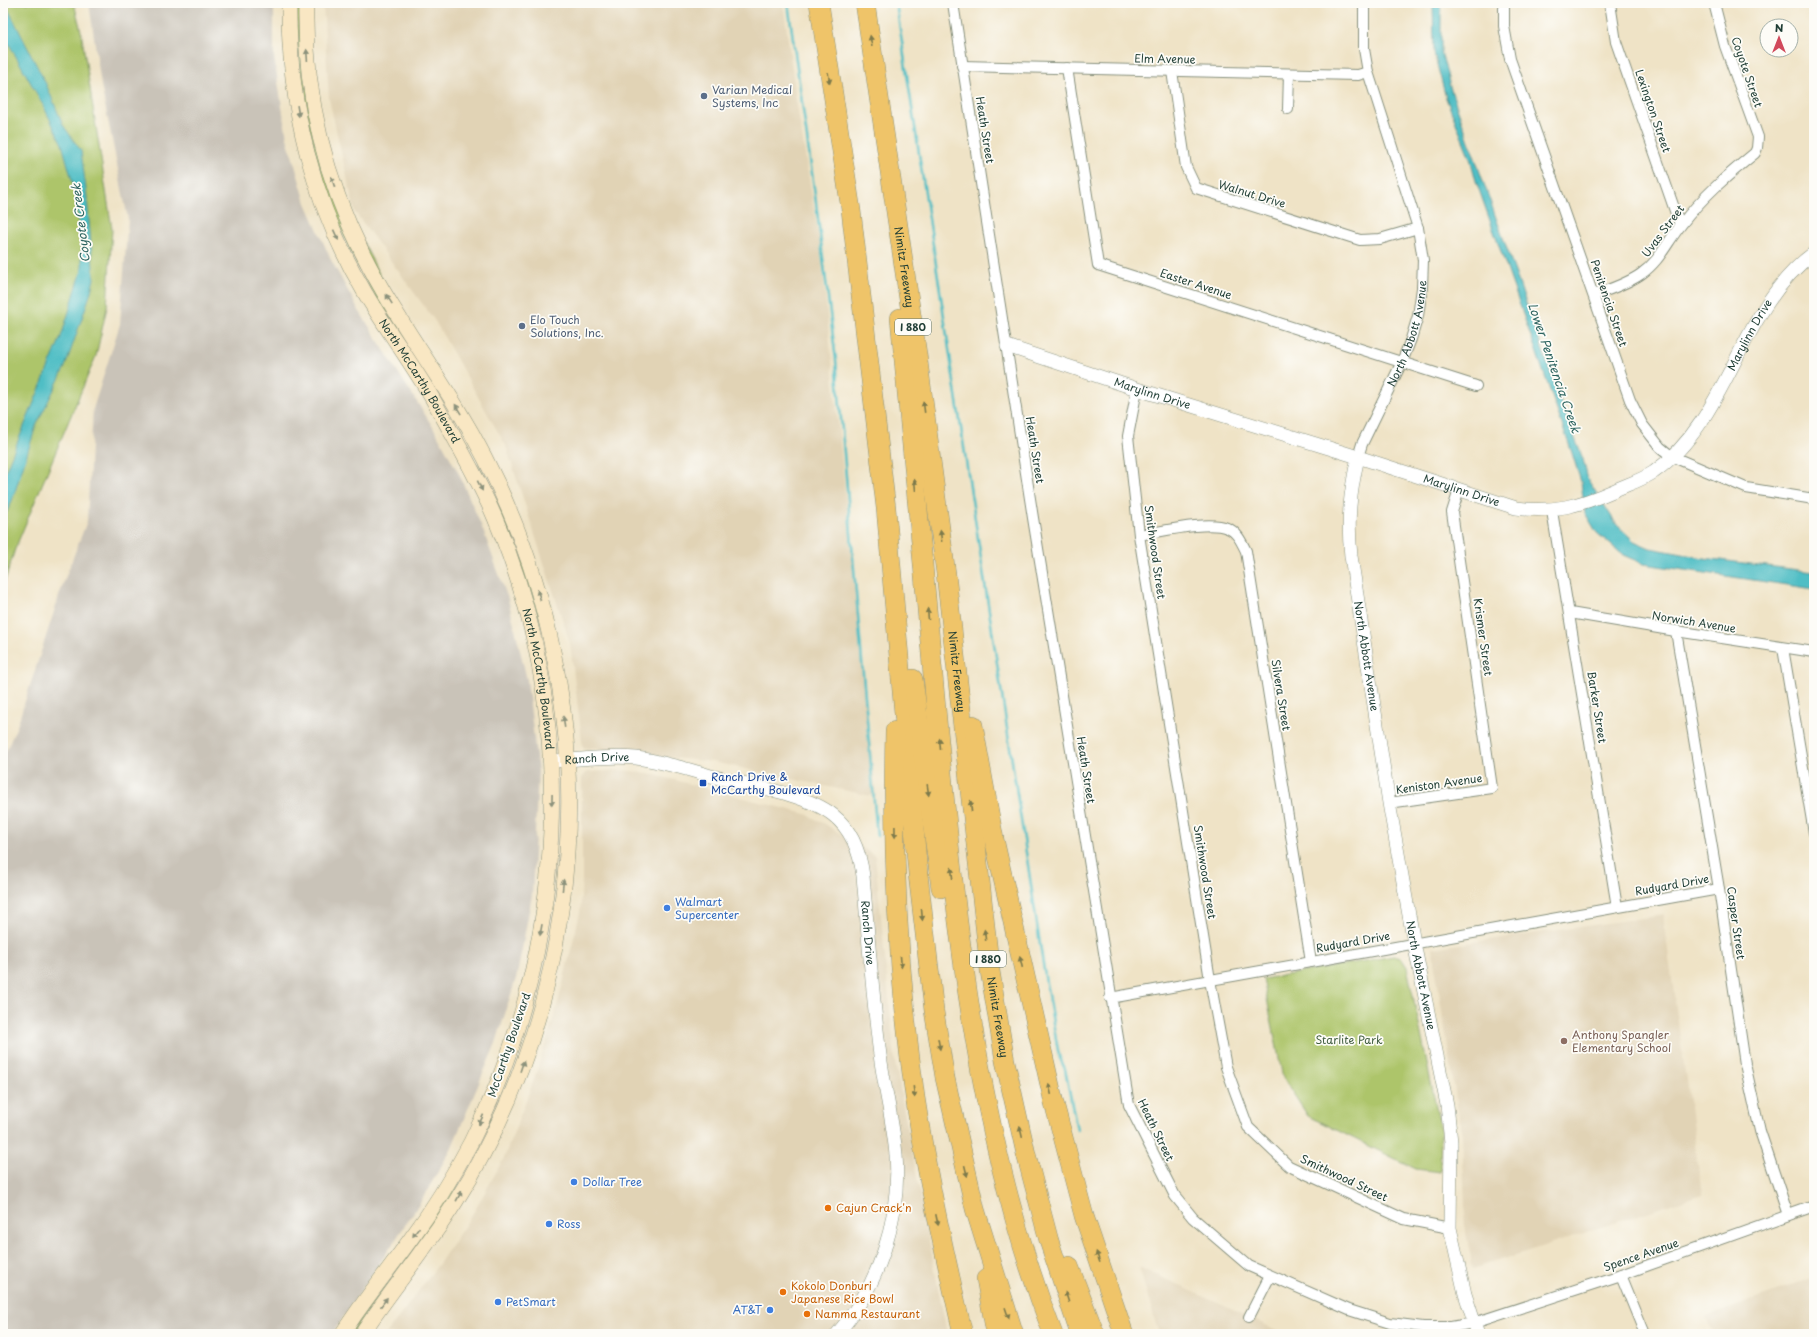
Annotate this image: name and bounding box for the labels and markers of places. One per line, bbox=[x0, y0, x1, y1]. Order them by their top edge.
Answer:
place label: Varian Medical Systems, Inc bbox=[712, 81, 792, 111]
marker: Varian Medical Systems, Inc bbox=[699, 91, 709, 101]
place label: Elo Touch Solutions, Inc. bbox=[530, 311, 604, 341]
marker: Elo Touch Solutions, Inc. bbox=[517, 321, 527, 331]
place label: Ranch Drive & McCarthy Boulevard bbox=[711, 768, 821, 798]
marker: Ranch Drive & McCarthy Boulevard bbox=[698, 778, 708, 788]
place label: Walmart Supercenter bbox=[675, 893, 740, 923]
marker: Walmart Supercenter bbox=[662, 903, 672, 913]
place label: Anthony Spangler Elementary School bbox=[1572, 1026, 1671, 1056]
marker: Anthony Spangler Elementary School bbox=[1559, 1036, 1569, 1046]
place label: Dollar Tree bbox=[582, 1173, 642, 1190]
marker: Dollar Tree bbox=[569, 1177, 579, 1187]
place label: Cajun Crack'n bbox=[836, 1199, 912, 1216]
marker: Cajun Crack'n bbox=[823, 1203, 833, 1213]
place label: Ross bbox=[557, 1215, 580, 1232]
marker: Ross bbox=[544, 1219, 554, 1229]
place label: Kokolo Donburi Japanese Rice Bowl bbox=[791, 1277, 894, 1307]
marker: Kokolo Donburi Japanese Rice Bowl bbox=[778, 1287, 788, 1297]
place label: PetSmart bbox=[506, 1293, 556, 1310]
marker: PetSmart bbox=[493, 1297, 503, 1307]
place label: AT&T bbox=[733, 1301, 763, 1318]
marker: AT&T bbox=[765, 1305, 775, 1315]
place label: Namma Restaurant bbox=[815, 1305, 920, 1322]
marker: Namma Restaurant bbox=[802, 1309, 812, 1319]

